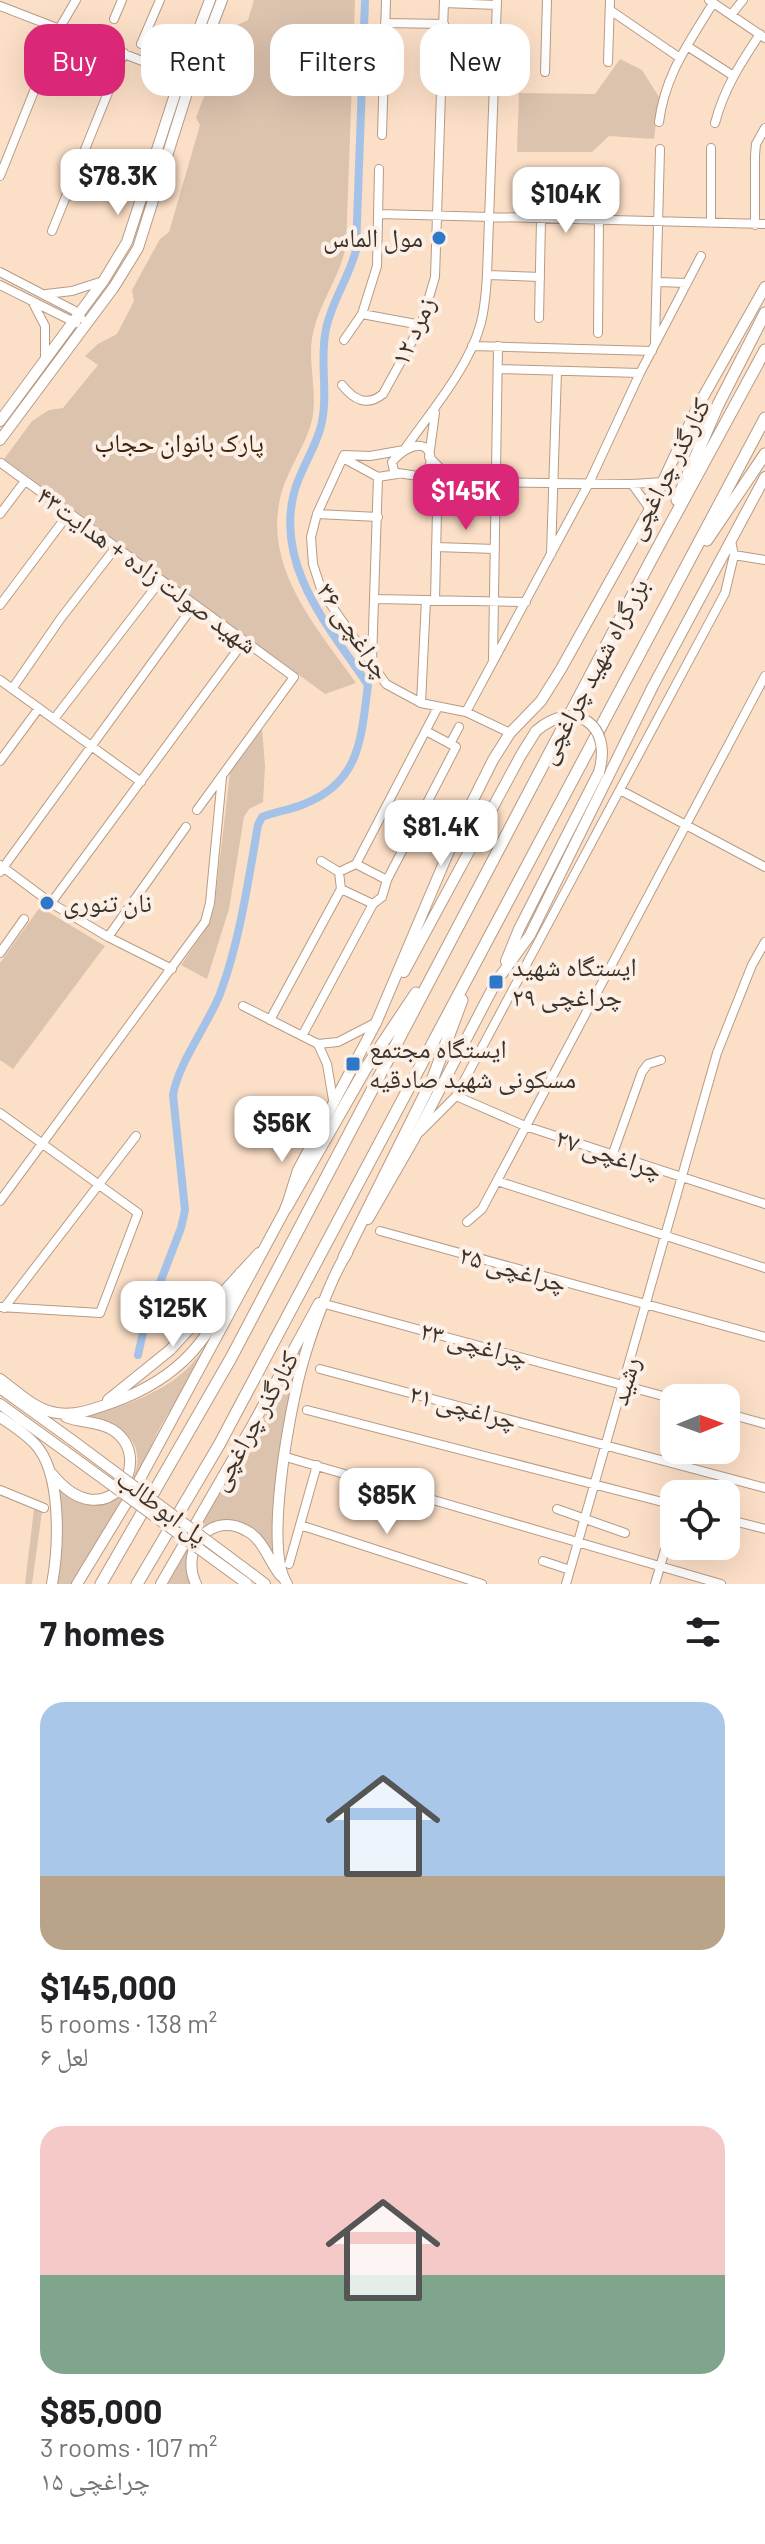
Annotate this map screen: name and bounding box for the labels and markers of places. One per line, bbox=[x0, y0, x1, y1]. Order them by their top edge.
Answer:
pin: $78.3K bbox=[53, 149, 183, 217]
pin: $104K bbox=[510, 167, 622, 235]
place label: مول الماس bbox=[323, 221, 423, 254]
marker: مول الماس bbox=[430, 229, 448, 247]
pin: $145K bbox=[410, 464, 522, 532]
pin: $81.4K bbox=[376, 800, 506, 868]
place label: نان تنوری bbox=[63, 886, 152, 919]
marker: نان تنوری bbox=[38, 894, 56, 912]
place label: ایستگاه شهید چراغچی ۲۹ bbox=[512, 950, 637, 1013]
marker: ایستگاه شهید چراغچی ۲۹ bbox=[487, 973, 505, 991]
place label: ایستگاه مجتمع مسکونی شهید صادقیه bbox=[369, 1032, 576, 1095]
marker: ایستگاه مجتمع مسکونی شهید صادقیه bbox=[344, 1055, 362, 1073]
pin: $56K bbox=[235, 1096, 329, 1164]
pin: $125K bbox=[117, 1281, 229, 1349]
pin: $85K bbox=[340, 1468, 434, 1536]

